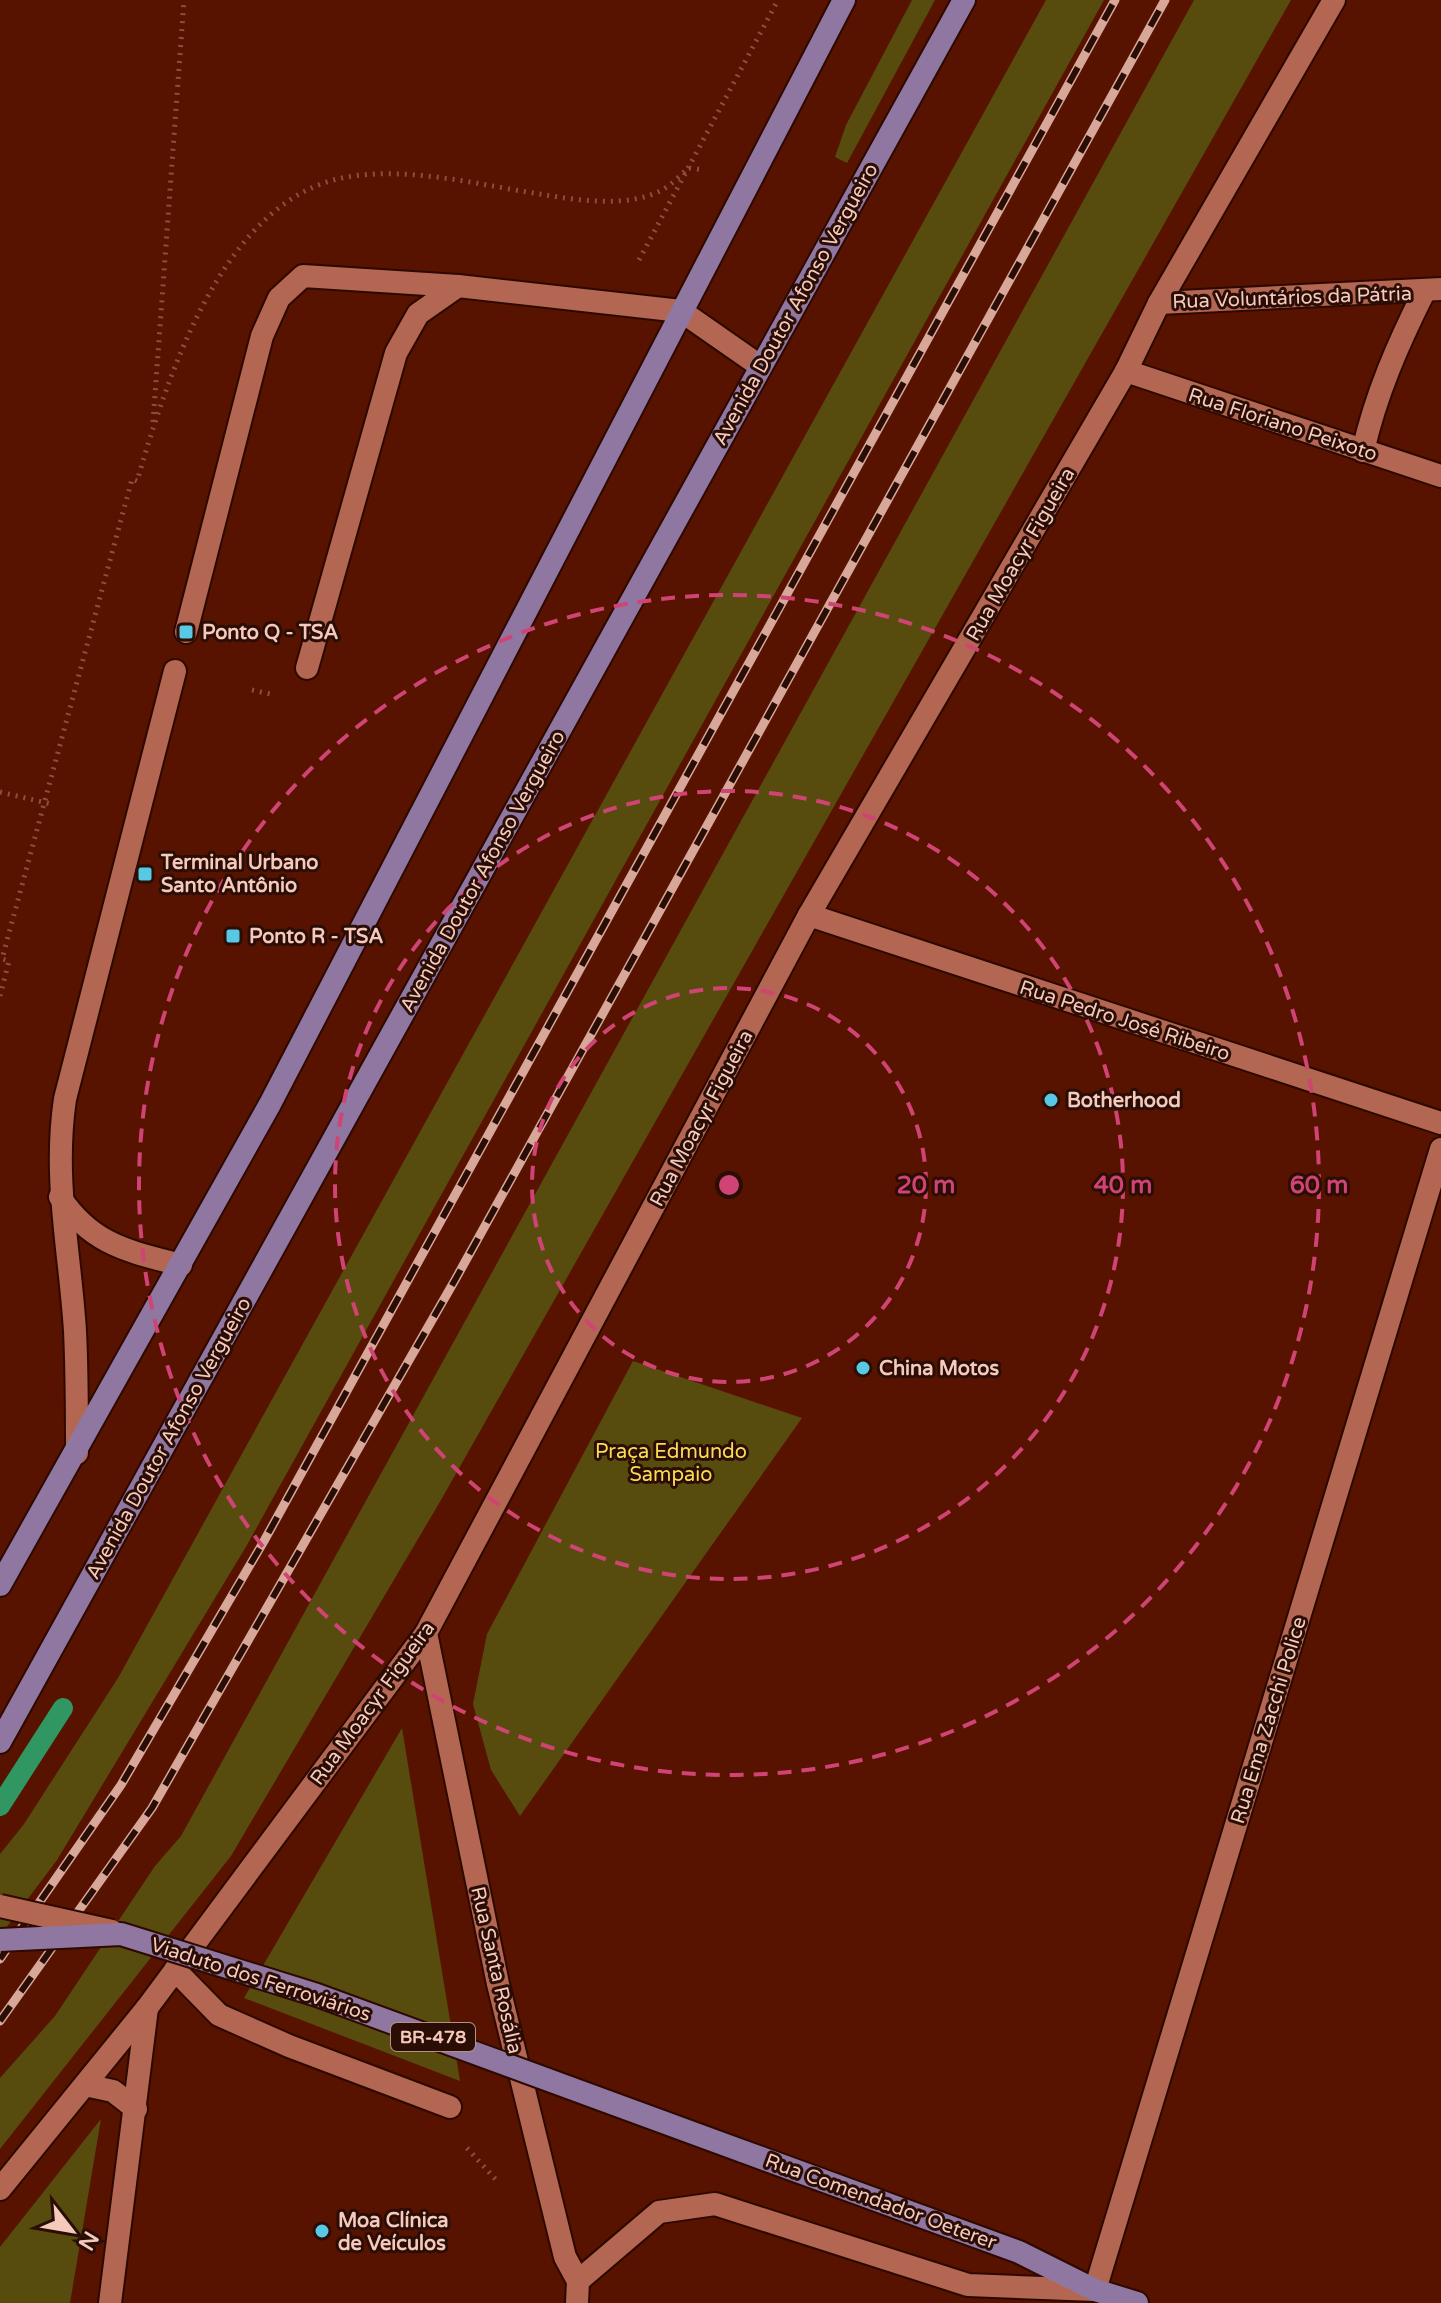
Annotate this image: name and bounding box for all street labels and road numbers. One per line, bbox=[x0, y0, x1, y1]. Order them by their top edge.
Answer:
street label: Avenida Doutor Afonso Vergueiro bbox=[708, 159, 884, 450]
street label: Rua Voluntários da Pátria bbox=[1172, 282, 1412, 314]
street label: Rua Floriano Peixoto bbox=[1185, 383, 1380, 467]
street label: Rua Moacyr Figueira bbox=[961, 463, 1080, 646]
street label: Avenida Doutor Afonso Vergueiro bbox=[395, 726, 571, 1017]
street label: Rua Pedro José Ribeiro bbox=[1016, 976, 1233, 1066]
street label: Rua Moacyr Figueira bbox=[645, 1026, 759, 1211]
street label: Avenida Doutor Afonso Vergueiro bbox=[81, 1293, 257, 1584]
street label: Rua Ema Zacchi Police bbox=[1226, 1614, 1312, 1827]
street label: Rua Moacyr Figueira bbox=[305, 1617, 440, 1790]
street label: Rua Santa Rosália bbox=[465, 1884, 527, 2056]
street label: Viaduto dos Ferroviários bbox=[148, 1933, 374, 2027]
road number: BR-478 bbox=[391, 2023, 475, 2051]
street label: Rua Comendador Oeterer bbox=[762, 2149, 1000, 2255]

